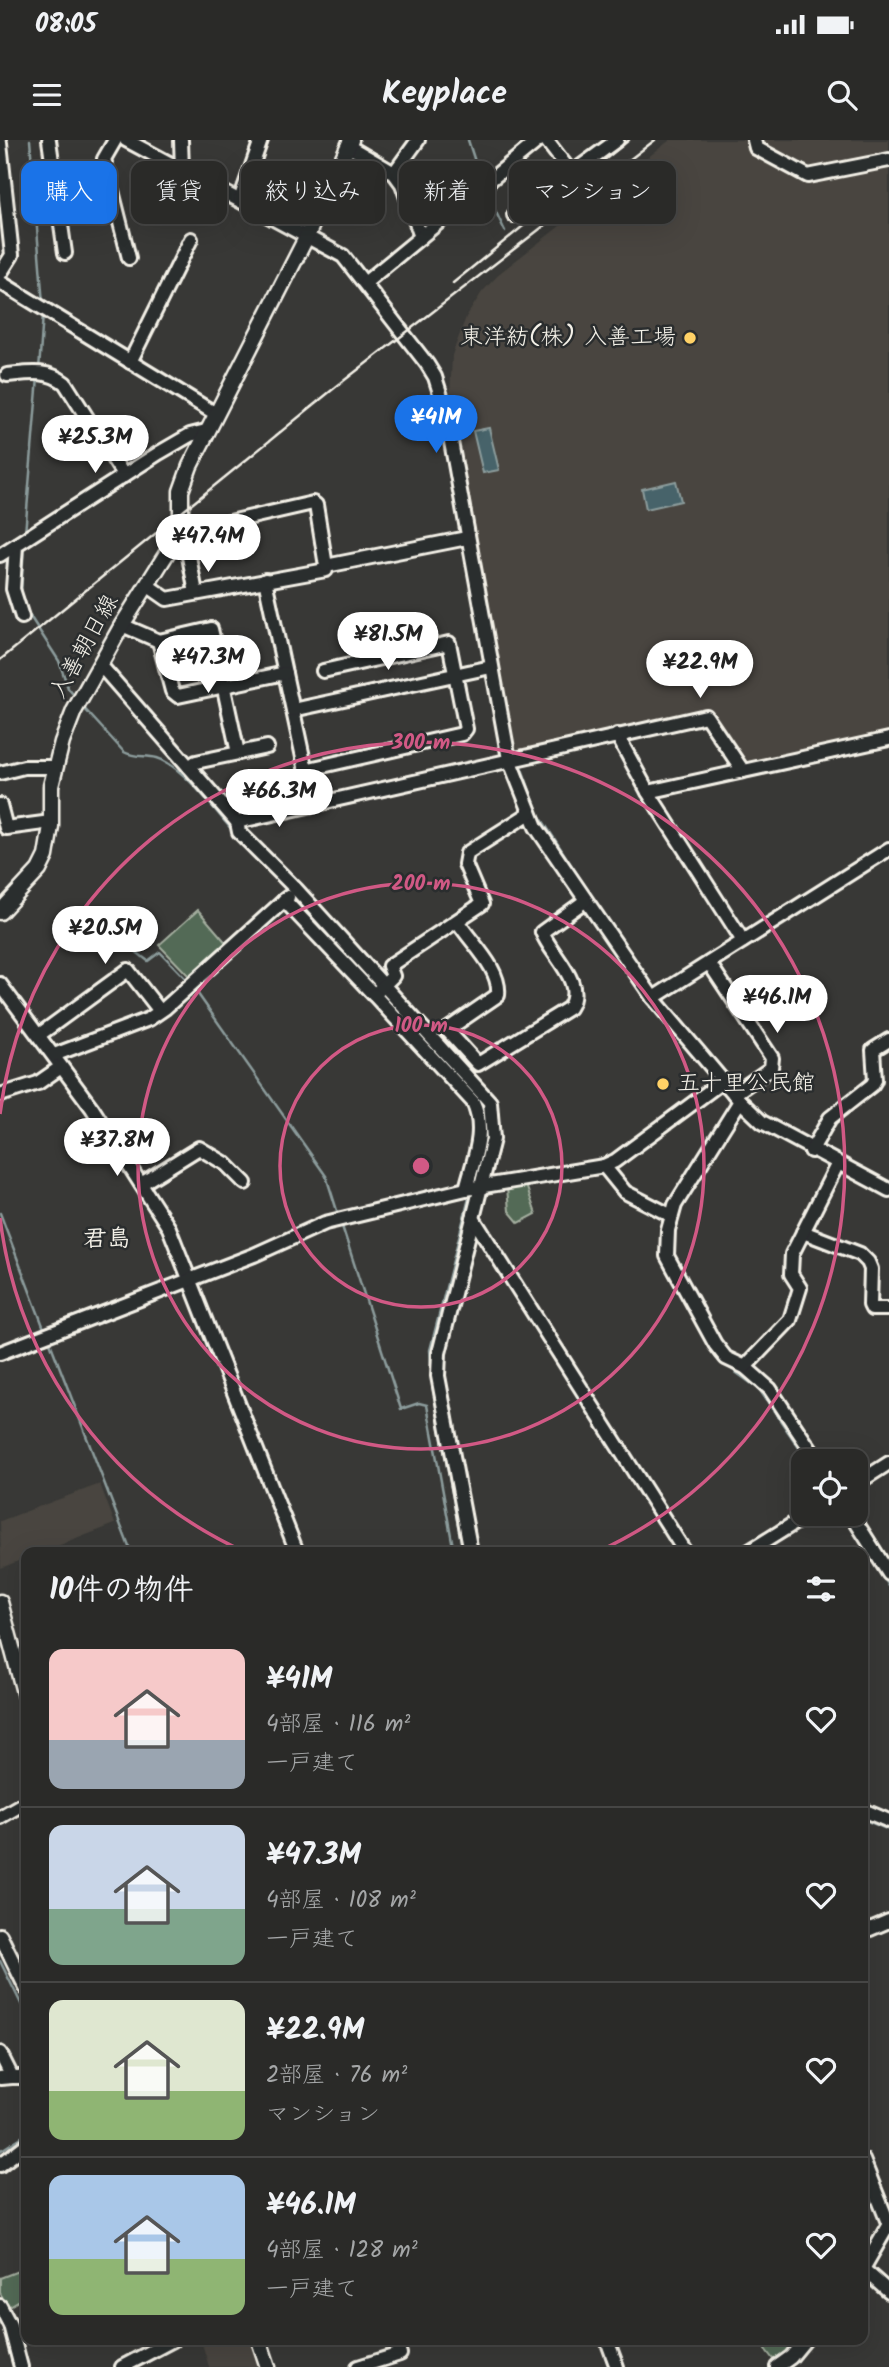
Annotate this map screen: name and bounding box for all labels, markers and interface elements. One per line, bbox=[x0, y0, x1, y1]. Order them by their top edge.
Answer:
text: 08:05 bbox=[35, 4, 97, 46]
text: Keyplace bbox=[382, 69, 507, 120]
icon: menu bbox=[28, 76, 66, 114]
icon: search bbox=[823, 76, 861, 114]
chip: 購入 bbox=[21, 161, 117, 224]
chip: 賃貸 bbox=[131, 161, 227, 224]
chip: 絞り込み bbox=[241, 161, 385, 224]
chip: 新着 bbox=[399, 161, 495, 224]
chip: マンション bbox=[509, 161, 676, 224]
place label: 東洋紡(株) 入善工場 bbox=[460, 320, 676, 356]
marker: 東洋紡(株) 入善工場 bbox=[682, 330, 698, 346]
pin: ¥41M bbox=[395, 396, 477, 455]
text: ¥41M bbox=[410, 400, 462, 436]
pin: ¥25.3M bbox=[38, 416, 152, 475]
text: ¥25.3M bbox=[58, 420, 132, 456]
pin: ¥47.4M bbox=[151, 514, 265, 574]
text: ¥47.4M bbox=[172, 519, 244, 555]
street label: 入善朝日線 bbox=[41, 588, 129, 706]
pin: ¥81.5M bbox=[331, 612, 445, 672]
text: ¥81.5M bbox=[353, 617, 423, 653]
pin: ¥47.3M bbox=[151, 636, 265, 695]
text: ¥47.3M bbox=[172, 640, 244, 676]
pin: ¥22.9M bbox=[643, 640, 757, 700]
text: ¥22.9M bbox=[662, 645, 738, 681]
text: 300 m bbox=[391, 727, 450, 760]
pin: ¥66.3M bbox=[222, 770, 336, 829]
text: ¥66.3M bbox=[242, 774, 316, 810]
text: 200 m bbox=[391, 868, 451, 901]
pin: ¥20.5M bbox=[48, 906, 162, 966]
text: ¥20.5M bbox=[68, 911, 142, 947]
pin: ¥46.1M bbox=[720, 976, 834, 1035]
text: ¥46.1M bbox=[743, 980, 811, 1016]
text: 100 m bbox=[394, 1010, 448, 1043]
place label: 五十里公民館 bbox=[677, 1066, 815, 1102]
marker: 五十里公民館 bbox=[655, 1076, 671, 1092]
pin: ¥37.8M bbox=[60, 1118, 174, 1178]
text: ¥37.8M bbox=[80, 1123, 154, 1159]
centre of rings bbox=[409, 1154, 433, 1178]
district label: 君島 bbox=[83, 1220, 131, 1259]
map controls bbox=[791, 1449, 868, 1526]
button: locate bbox=[791, 1449, 868, 1526]
text: 10件の物件 bbox=[49, 1567, 193, 1615]
icon: filters bbox=[802, 1570, 840, 1608]
text: ¥41M bbox=[266, 1656, 333, 1704]
icon: home bbox=[105, 1677, 189, 1761]
icon: heart bbox=[802, 1700, 840, 1738]
text: 4部屋 · 116 m² bbox=[266, 1707, 410, 1743]
text: 一戸建て bbox=[266, 1746, 358, 1782]
text: ¥47.3M bbox=[266, 1832, 361, 1880]
icon: home bbox=[105, 1853, 189, 1937]
icon: heart bbox=[802, 1876, 840, 1914]
text: 4部屋 · 108 m² bbox=[266, 1883, 416, 1919]
text: 一戸建て bbox=[266, 1922, 358, 1958]
text: ¥22.9M bbox=[266, 2007, 364, 2055]
icon: home bbox=[105, 2028, 189, 2112]
icon: heart bbox=[802, 2051, 840, 2089]
text: 2部屋 · 76 m² bbox=[266, 2058, 407, 2094]
text: マンション bbox=[266, 2097, 380, 2133]
text: ¥46.1M bbox=[266, 2182, 356, 2230]
icon: home bbox=[105, 2203, 189, 2287]
icon: heart bbox=[802, 2226, 840, 2264]
text: 4部屋 · 128 m² bbox=[266, 2233, 418, 2269]
text: 一戸建て bbox=[266, 2272, 358, 2308]

